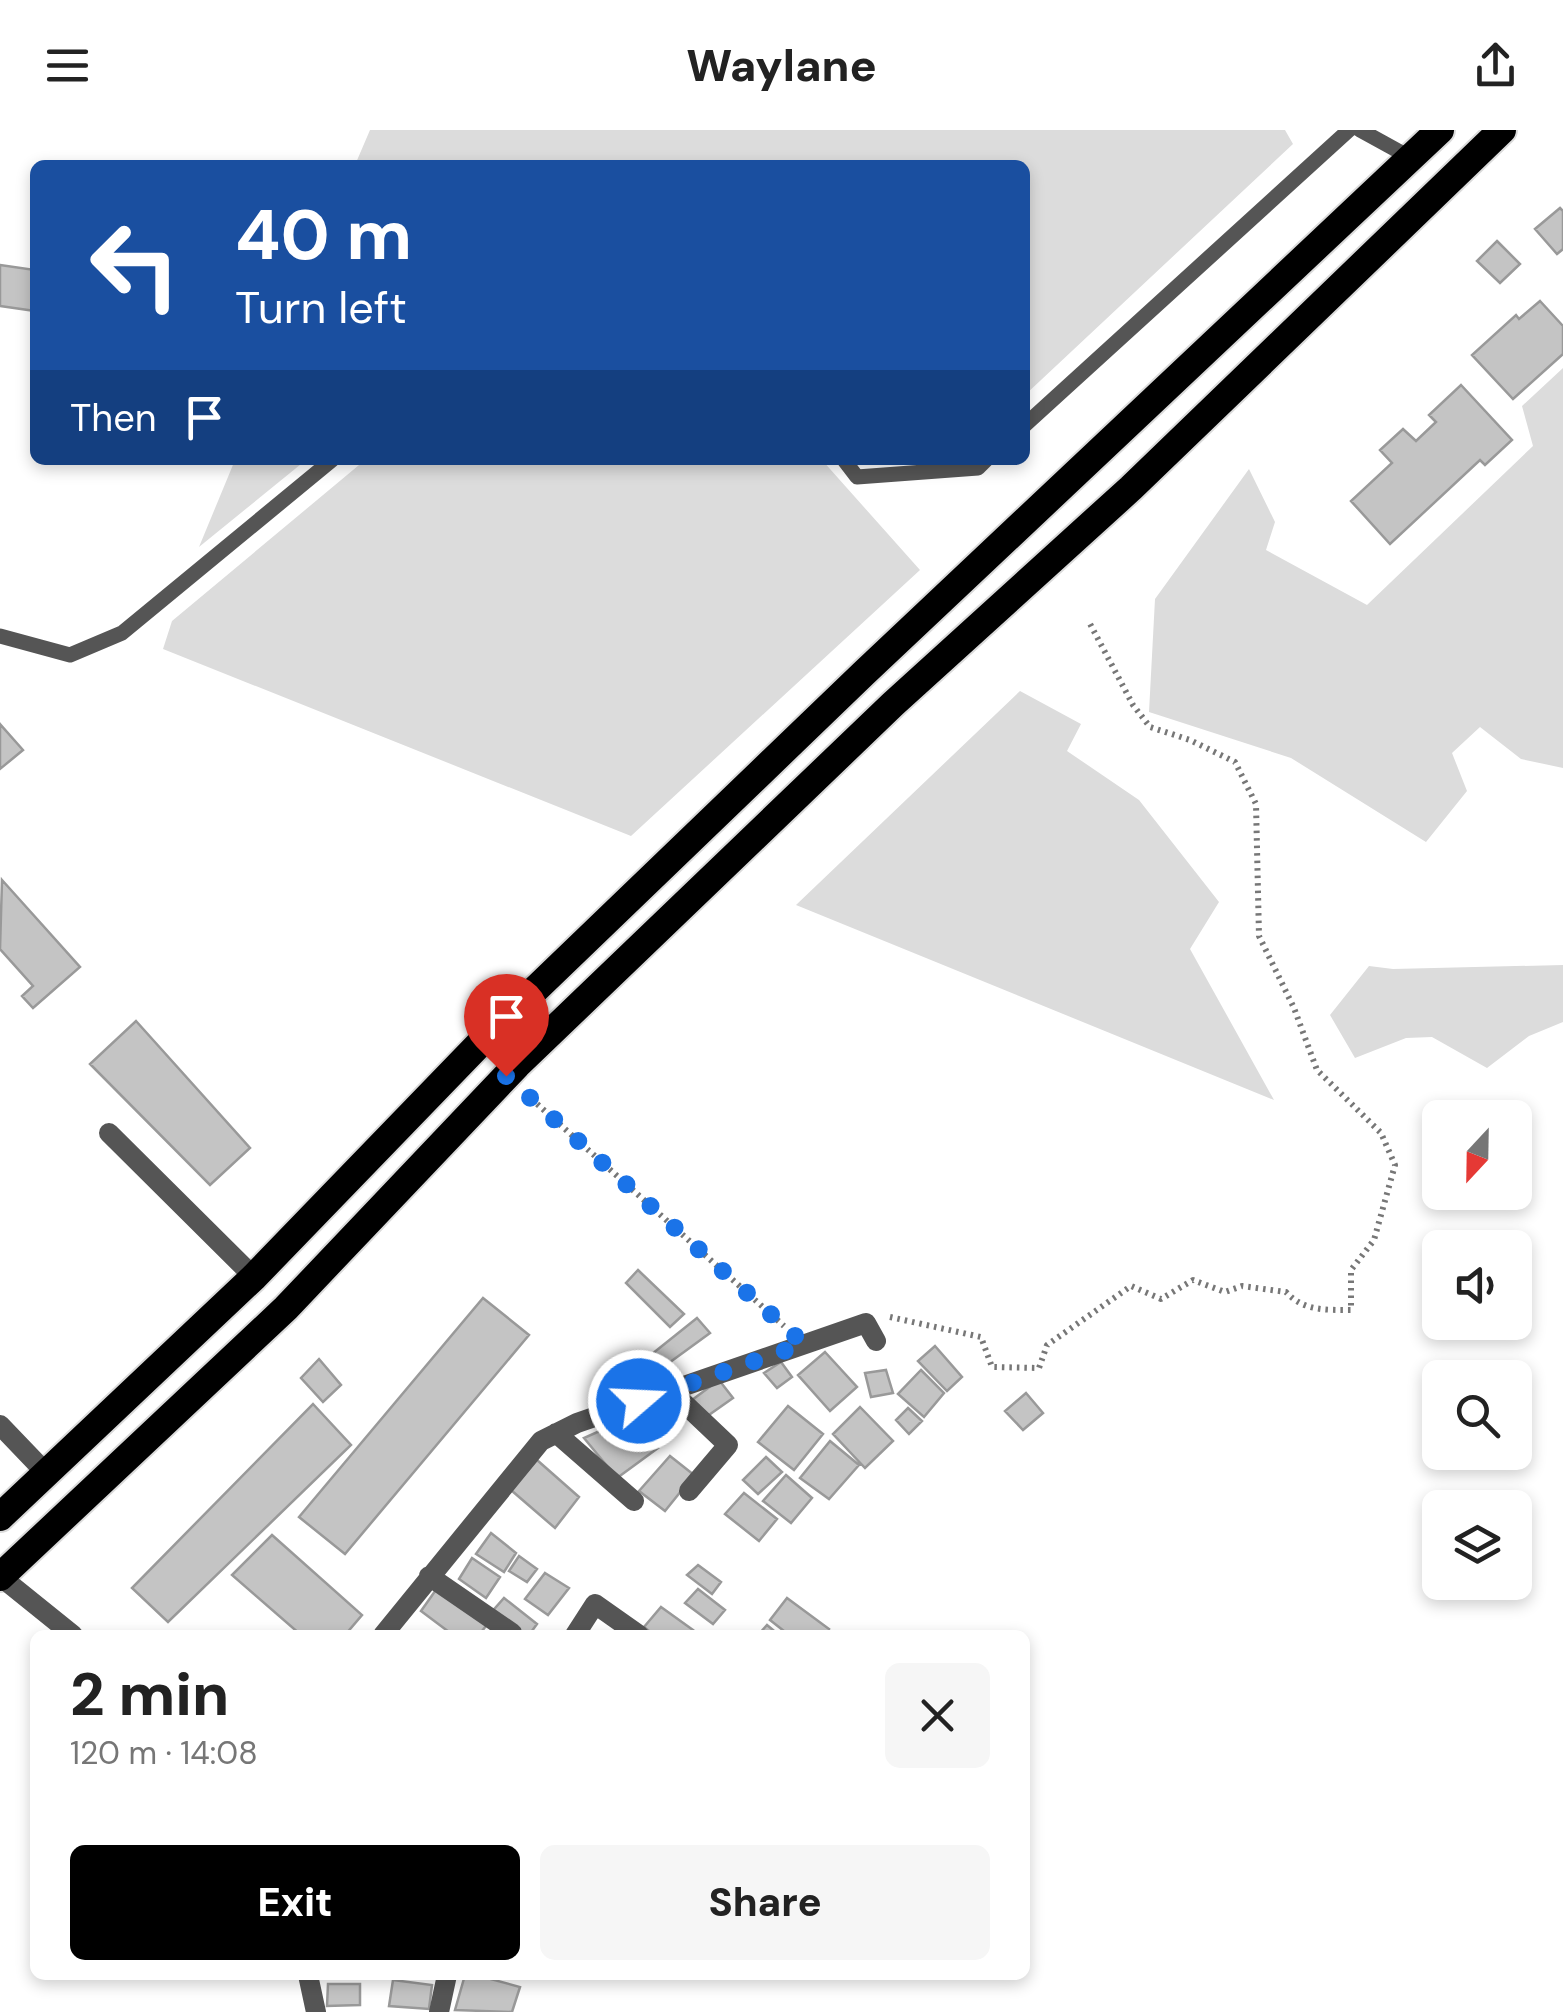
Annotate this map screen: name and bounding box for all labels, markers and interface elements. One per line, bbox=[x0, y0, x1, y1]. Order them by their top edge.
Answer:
text: Waylane bbox=[686, 36, 877, 95]
icon: menu bbox=[40, 38, 95, 93]
icon: share bbox=[1468, 38, 1523, 93]
text: 40 m bbox=[235, 190, 412, 281]
icon: left bbox=[70, 200, 200, 330]
text: Turn left bbox=[235, 278, 407, 337]
icon: arrive bbox=[177, 390, 232, 445]
text: Then bbox=[70, 393, 157, 443]
pin bbox=[464, 974, 549, 1077]
icon: arrive bbox=[479, 989, 534, 1044]
north arrow bbox=[1422, 1100, 1532, 1210]
map controls bbox=[1422, 1100, 1532, 1600]
button: sound bbox=[1422, 1230, 1532, 1340]
position arrow bbox=[587, 1349, 691, 1453]
button: search bbox=[1422, 1360, 1532, 1470]
button: layers bbox=[1422, 1490, 1532, 1600]
text: 2 min bbox=[70, 1655, 229, 1734]
button: close bbox=[885, 1663, 990, 1768]
text: 120 m · 14:08 bbox=[70, 1732, 258, 1774]
button: Exit bbox=[70, 1845, 520, 1960]
button: Share bbox=[540, 1845, 990, 1960]

